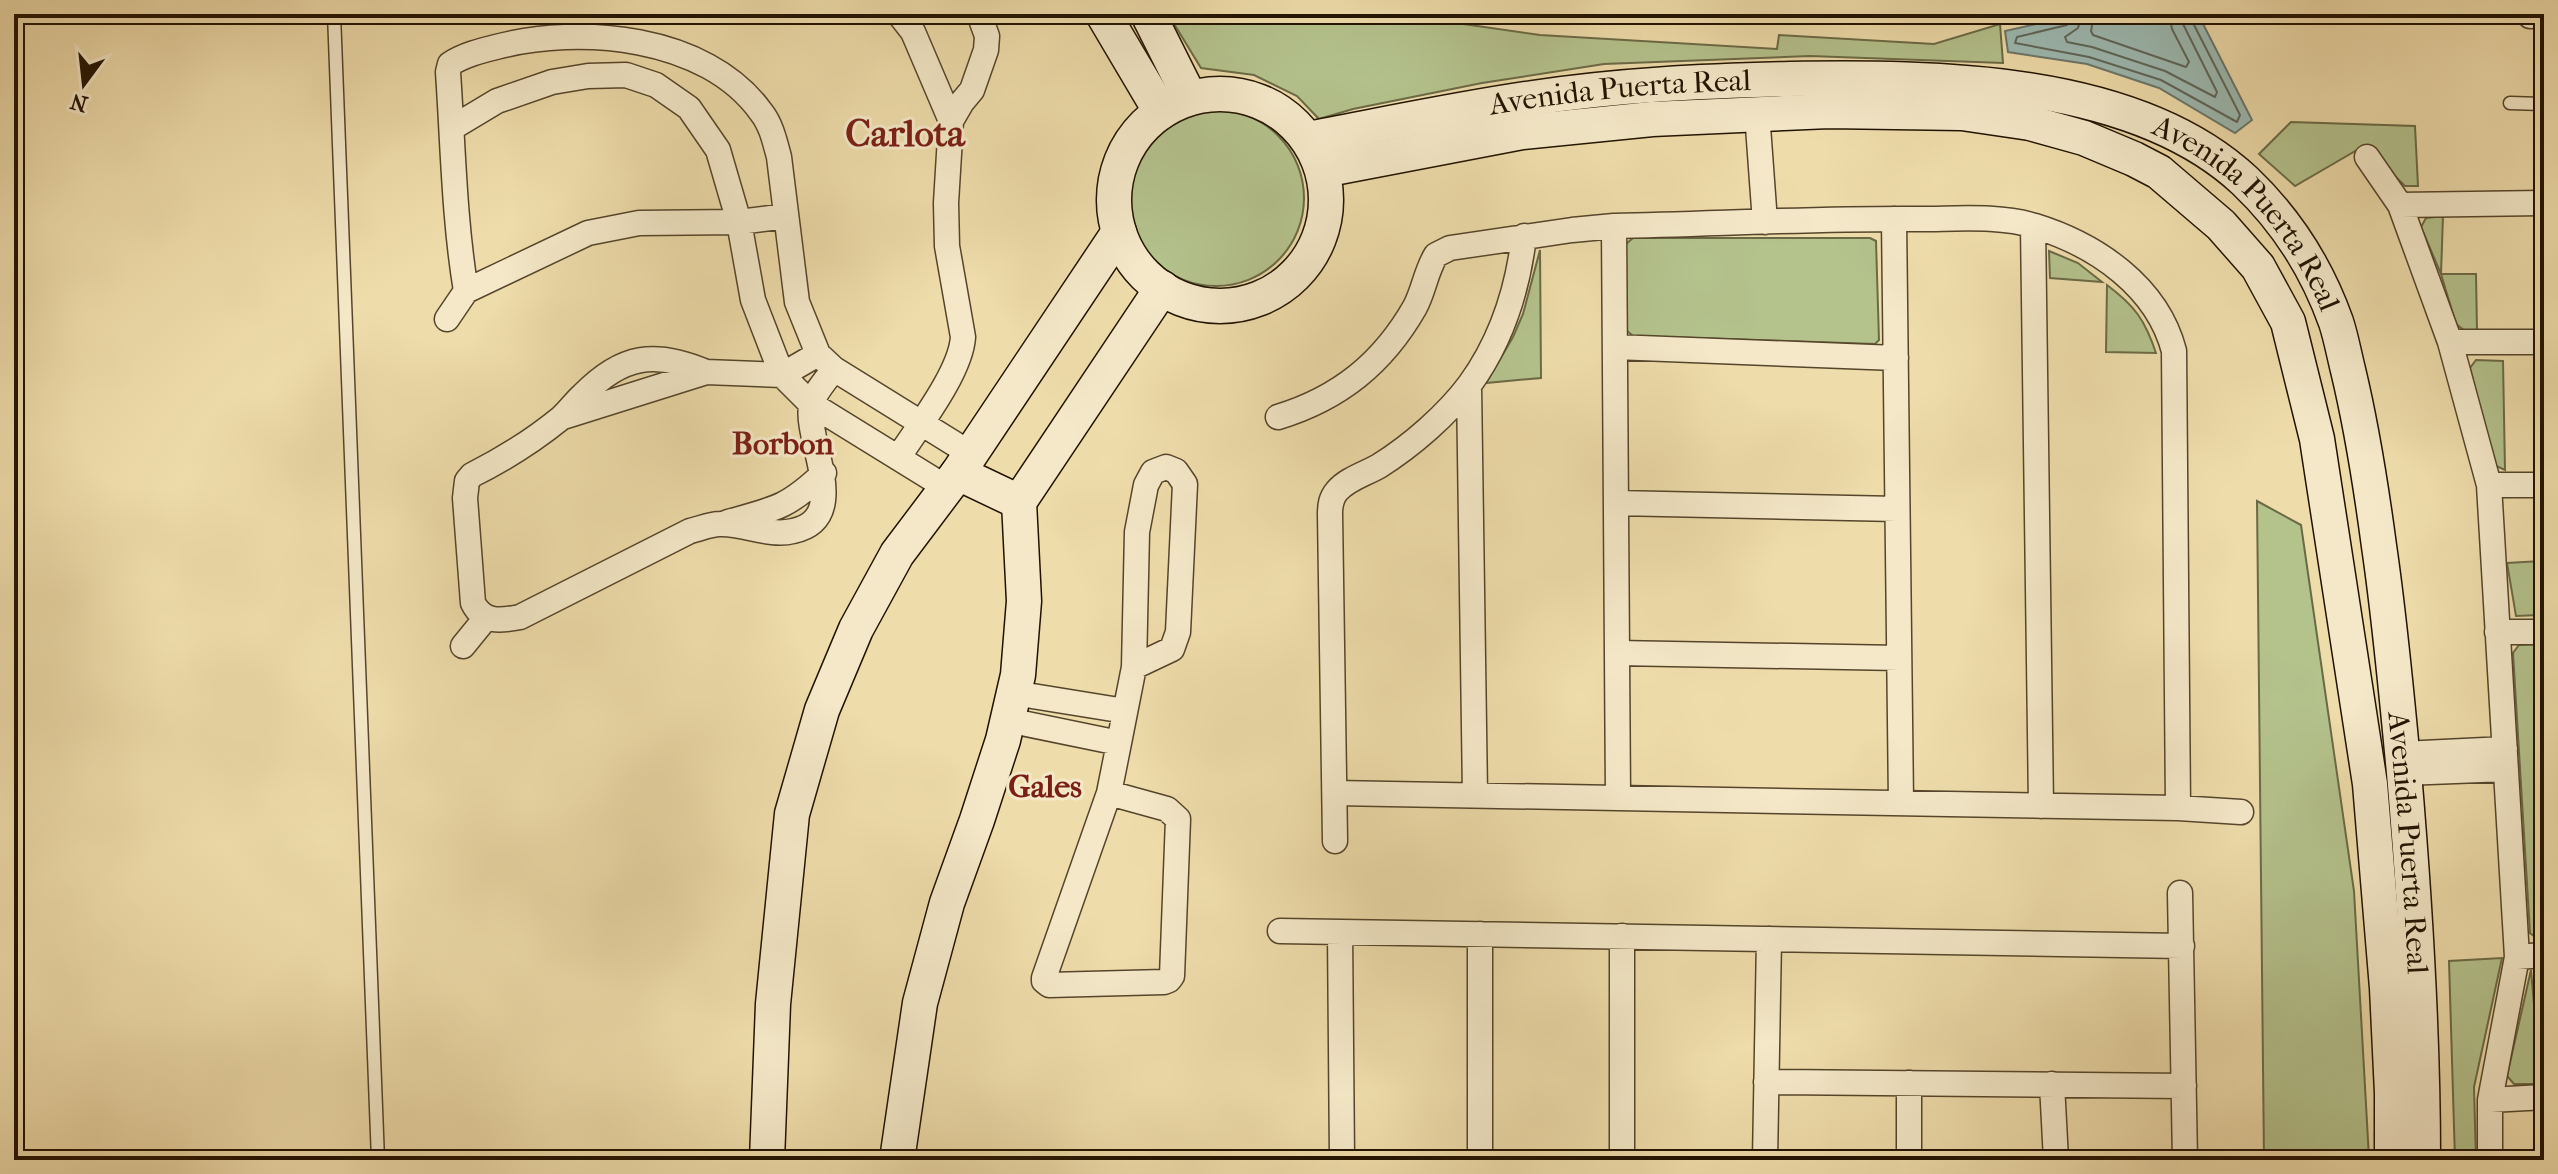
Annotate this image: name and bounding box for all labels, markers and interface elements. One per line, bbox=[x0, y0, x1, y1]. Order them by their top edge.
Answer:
north arrow bbox=[44, 44, 124, 124]
street label: Avenida Puerta Real bbox=[1486, 63, 1751, 123]
text: N bbox=[67, 88, 91, 117]
street label: Avenida Puerta Real bbox=[2146, 108, 2347, 316]
district label: Carlota bbox=[845, 111, 966, 156]
district label: Borbon bbox=[732, 425, 834, 462]
street label: Avenida Puerta Real bbox=[2380, 709, 2435, 975]
district label: Gales bbox=[1008, 768, 1082, 805]

